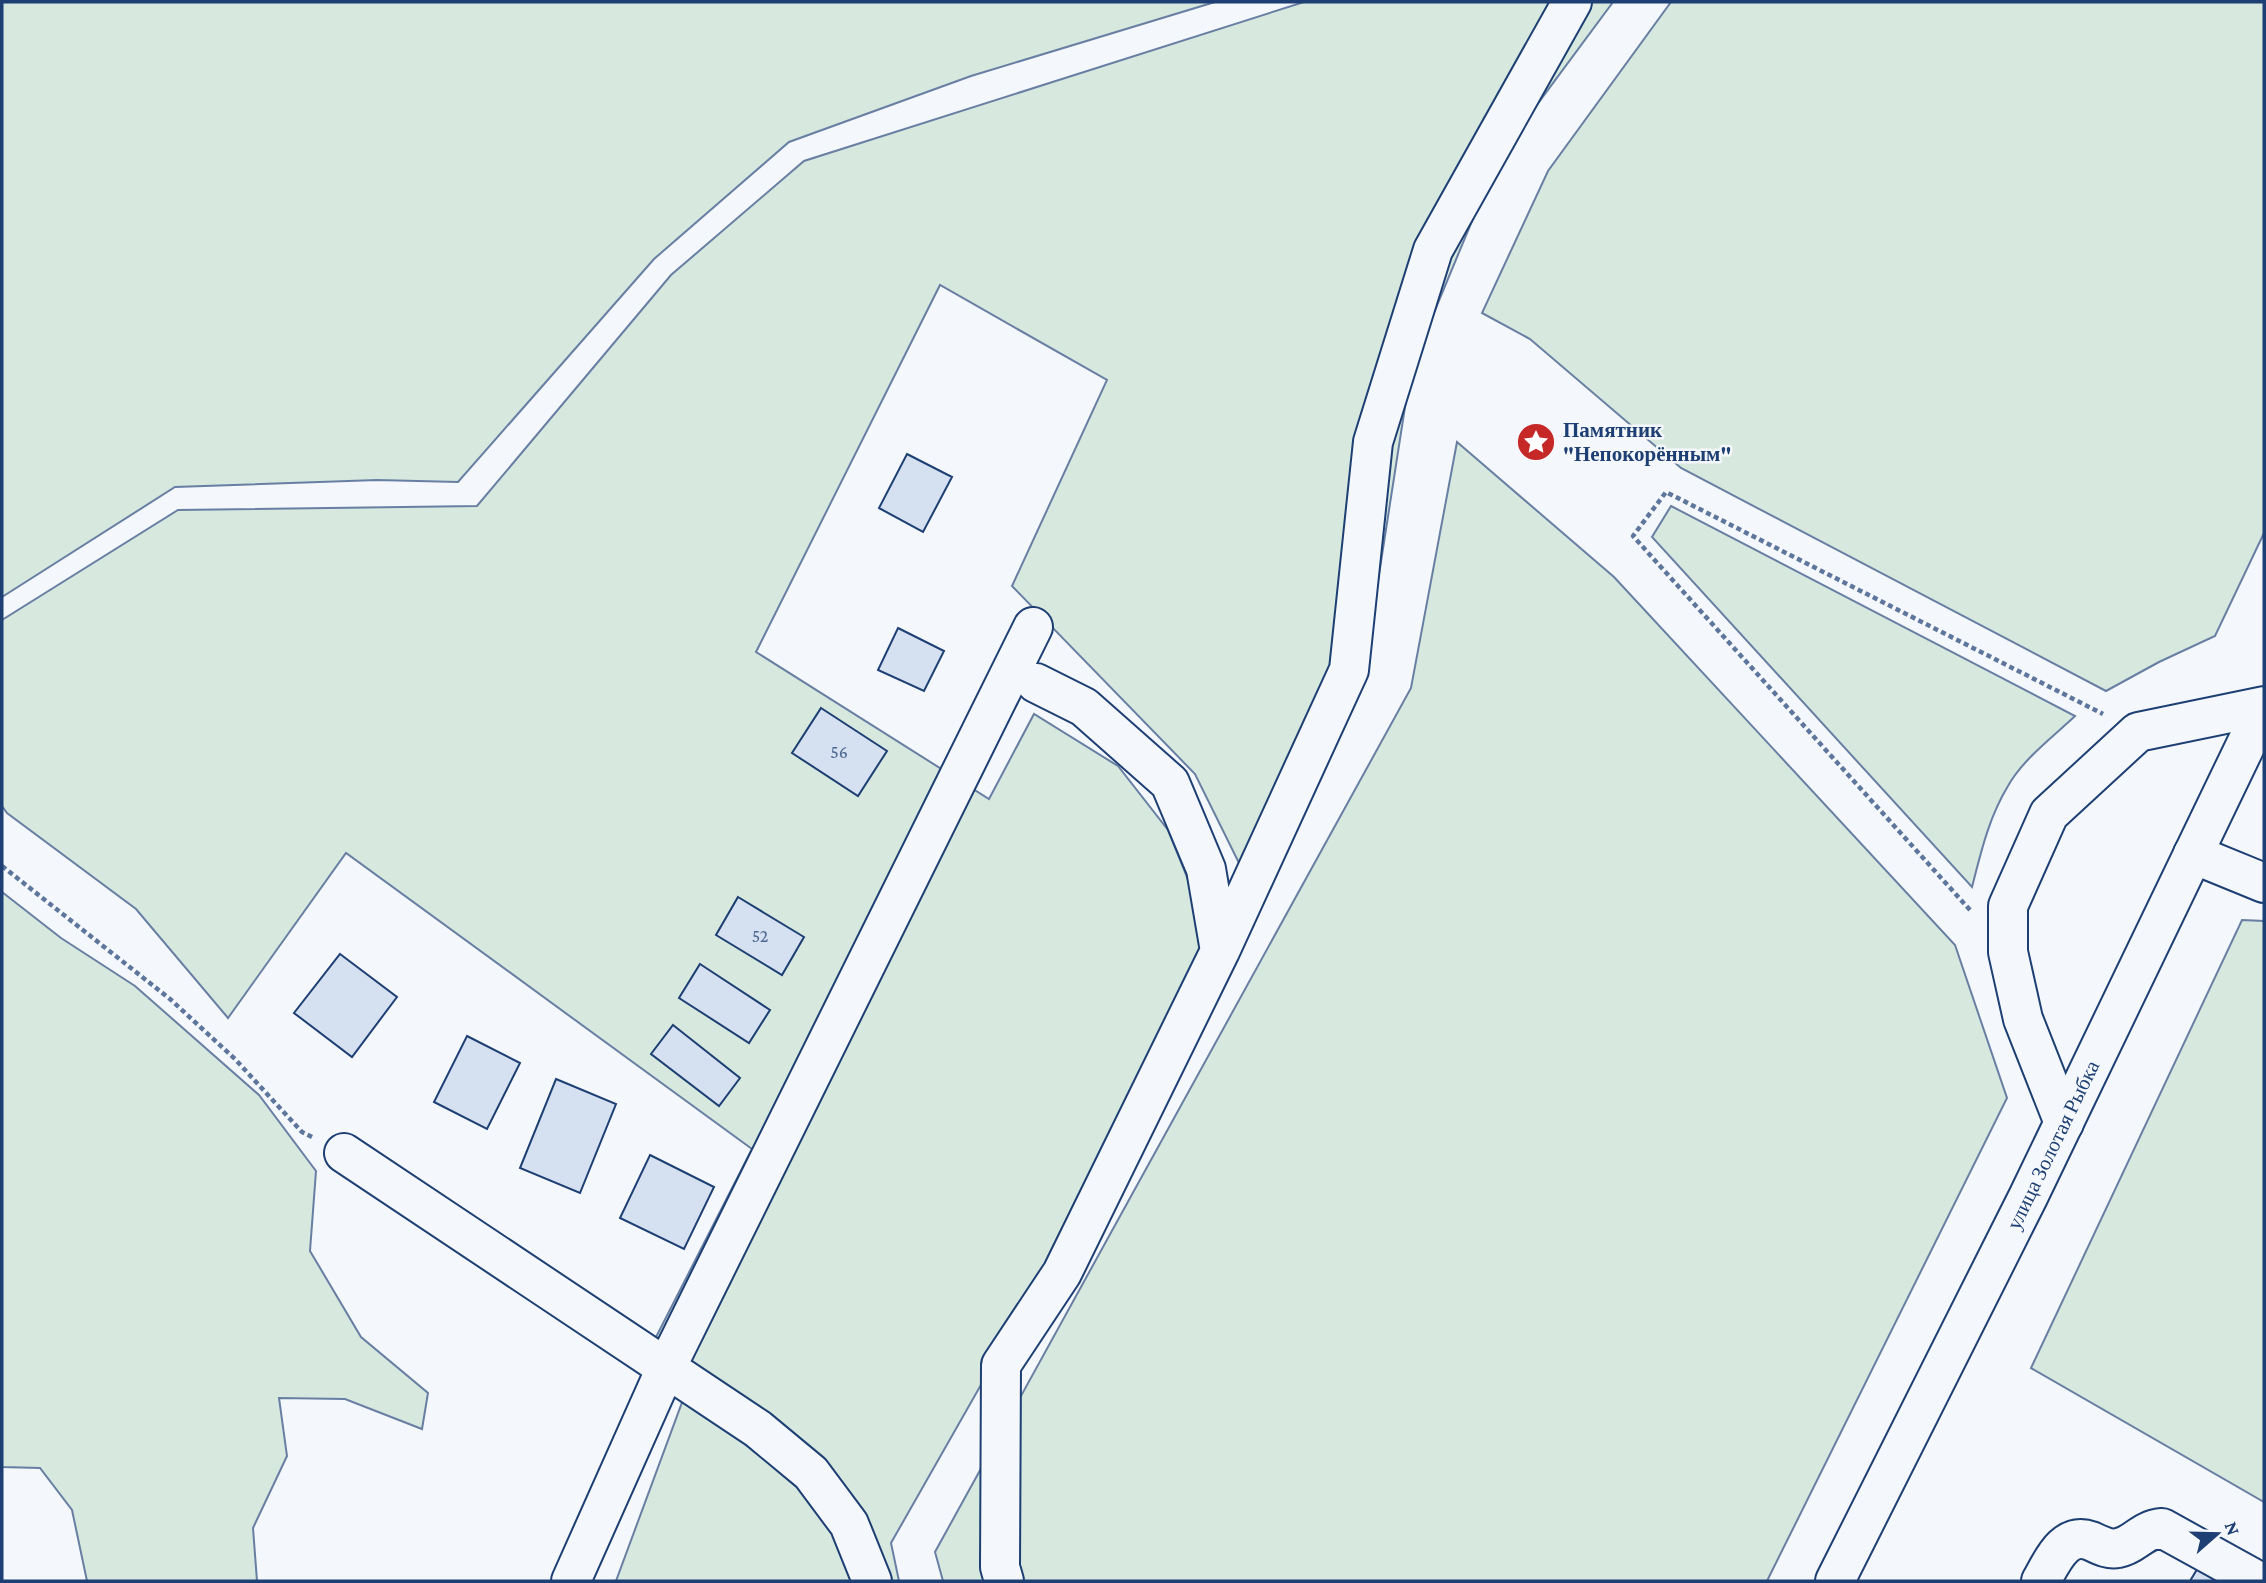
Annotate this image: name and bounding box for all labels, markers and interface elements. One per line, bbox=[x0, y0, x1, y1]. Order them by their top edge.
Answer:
place label: Памятник "Непокорённым" bbox=[1563, 418, 1731, 466]
place icon: Памятник "Непокорённым" bbox=[1515, 421, 1557, 463]
house number: 56 bbox=[830, 742, 848, 762]
house number: 52 bbox=[752, 926, 768, 946]
street label: улица Золотая Рыбка bbox=[2002, 1056, 2105, 1234]
north arrow bbox=[2182, 1499, 2252, 1569]
text: N bbox=[2220, 1519, 2245, 1538]

